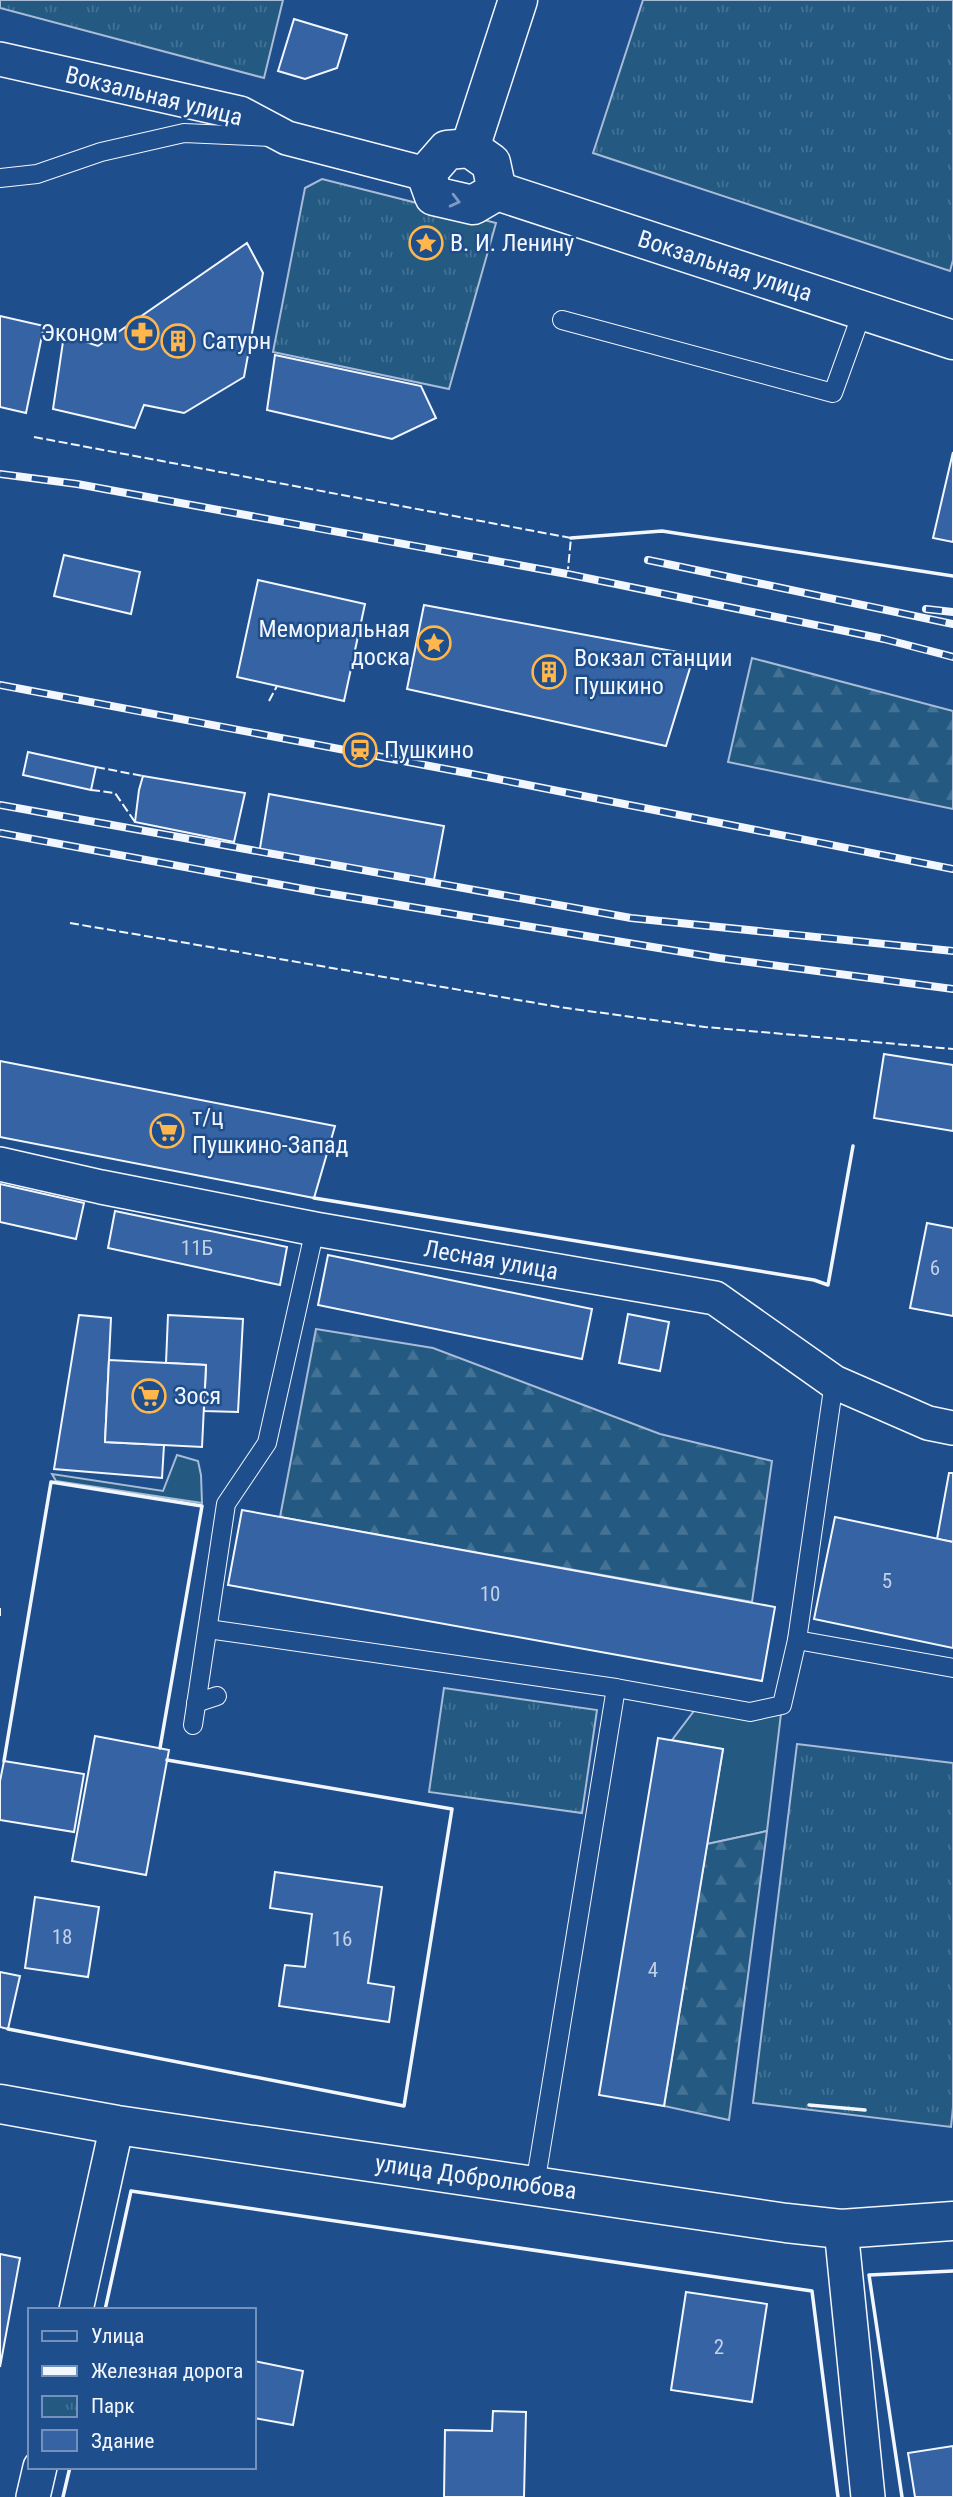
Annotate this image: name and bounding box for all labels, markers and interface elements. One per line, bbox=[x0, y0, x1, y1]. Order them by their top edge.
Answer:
street label: Вокзальная улица bbox=[63, 60, 245, 132]
one-way arrow bbox=[449, 193, 461, 207]
place icon: В. И. Ленину bbox=[407, 224, 445, 262]
street label: Вокзальная улица bbox=[634, 225, 816, 307]
place label: В. И. Ленину bbox=[450, 229, 574, 257]
pharmacy icon: Эконом bbox=[123, 314, 161, 352]
place label: Эконом bbox=[41, 319, 118, 347]
building icon: Сатурн bbox=[159, 322, 197, 360]
place label: Сатурн bbox=[202, 327, 271, 355]
place label: Мемориальная доска bbox=[259, 615, 410, 671]
place icon: Мемориальная доска bbox=[415, 624, 453, 662]
place label: Вокзал станции Пушкино bbox=[574, 644, 733, 700]
building icon: Вокзал станции Пушкино bbox=[530, 653, 568, 691]
station icon: Пушкино bbox=[341, 731, 379, 769]
place label: Пушкино bbox=[384, 736, 474, 764]
place label: т/ц Пушкино-Запад bbox=[192, 1103, 348, 1159]
supermarket icon: т/ц Пушкино-Запад bbox=[148, 1112, 186, 1150]
street label: Лесная улица bbox=[422, 1234, 560, 1286]
house number: 11Б bbox=[181, 1236, 213, 1260]
house number: 6 bbox=[930, 1256, 940, 1280]
supermarket icon: Зося bbox=[130, 1377, 168, 1415]
place label: Зося bbox=[174, 1382, 221, 1410]
house number: 5 bbox=[882, 1569, 892, 1593]
house number: 10 bbox=[480, 1582, 500, 1606]
house number: 18 bbox=[52, 1925, 72, 1949]
house number: 16 bbox=[332, 1927, 352, 1951]
house number: 4 bbox=[648, 1958, 658, 1982]
street label: улица Добролюбова bbox=[374, 2149, 578, 2205]
legend bbox=[28, 2308, 256, 2469]
text: Улица bbox=[91, 2324, 144, 2348]
house number: 2 bbox=[714, 2335, 724, 2359]
text: Железная дорога bbox=[91, 2359, 243, 2383]
text: Парк bbox=[91, 2394, 135, 2418]
text: Здание bbox=[91, 2429, 155, 2453]

